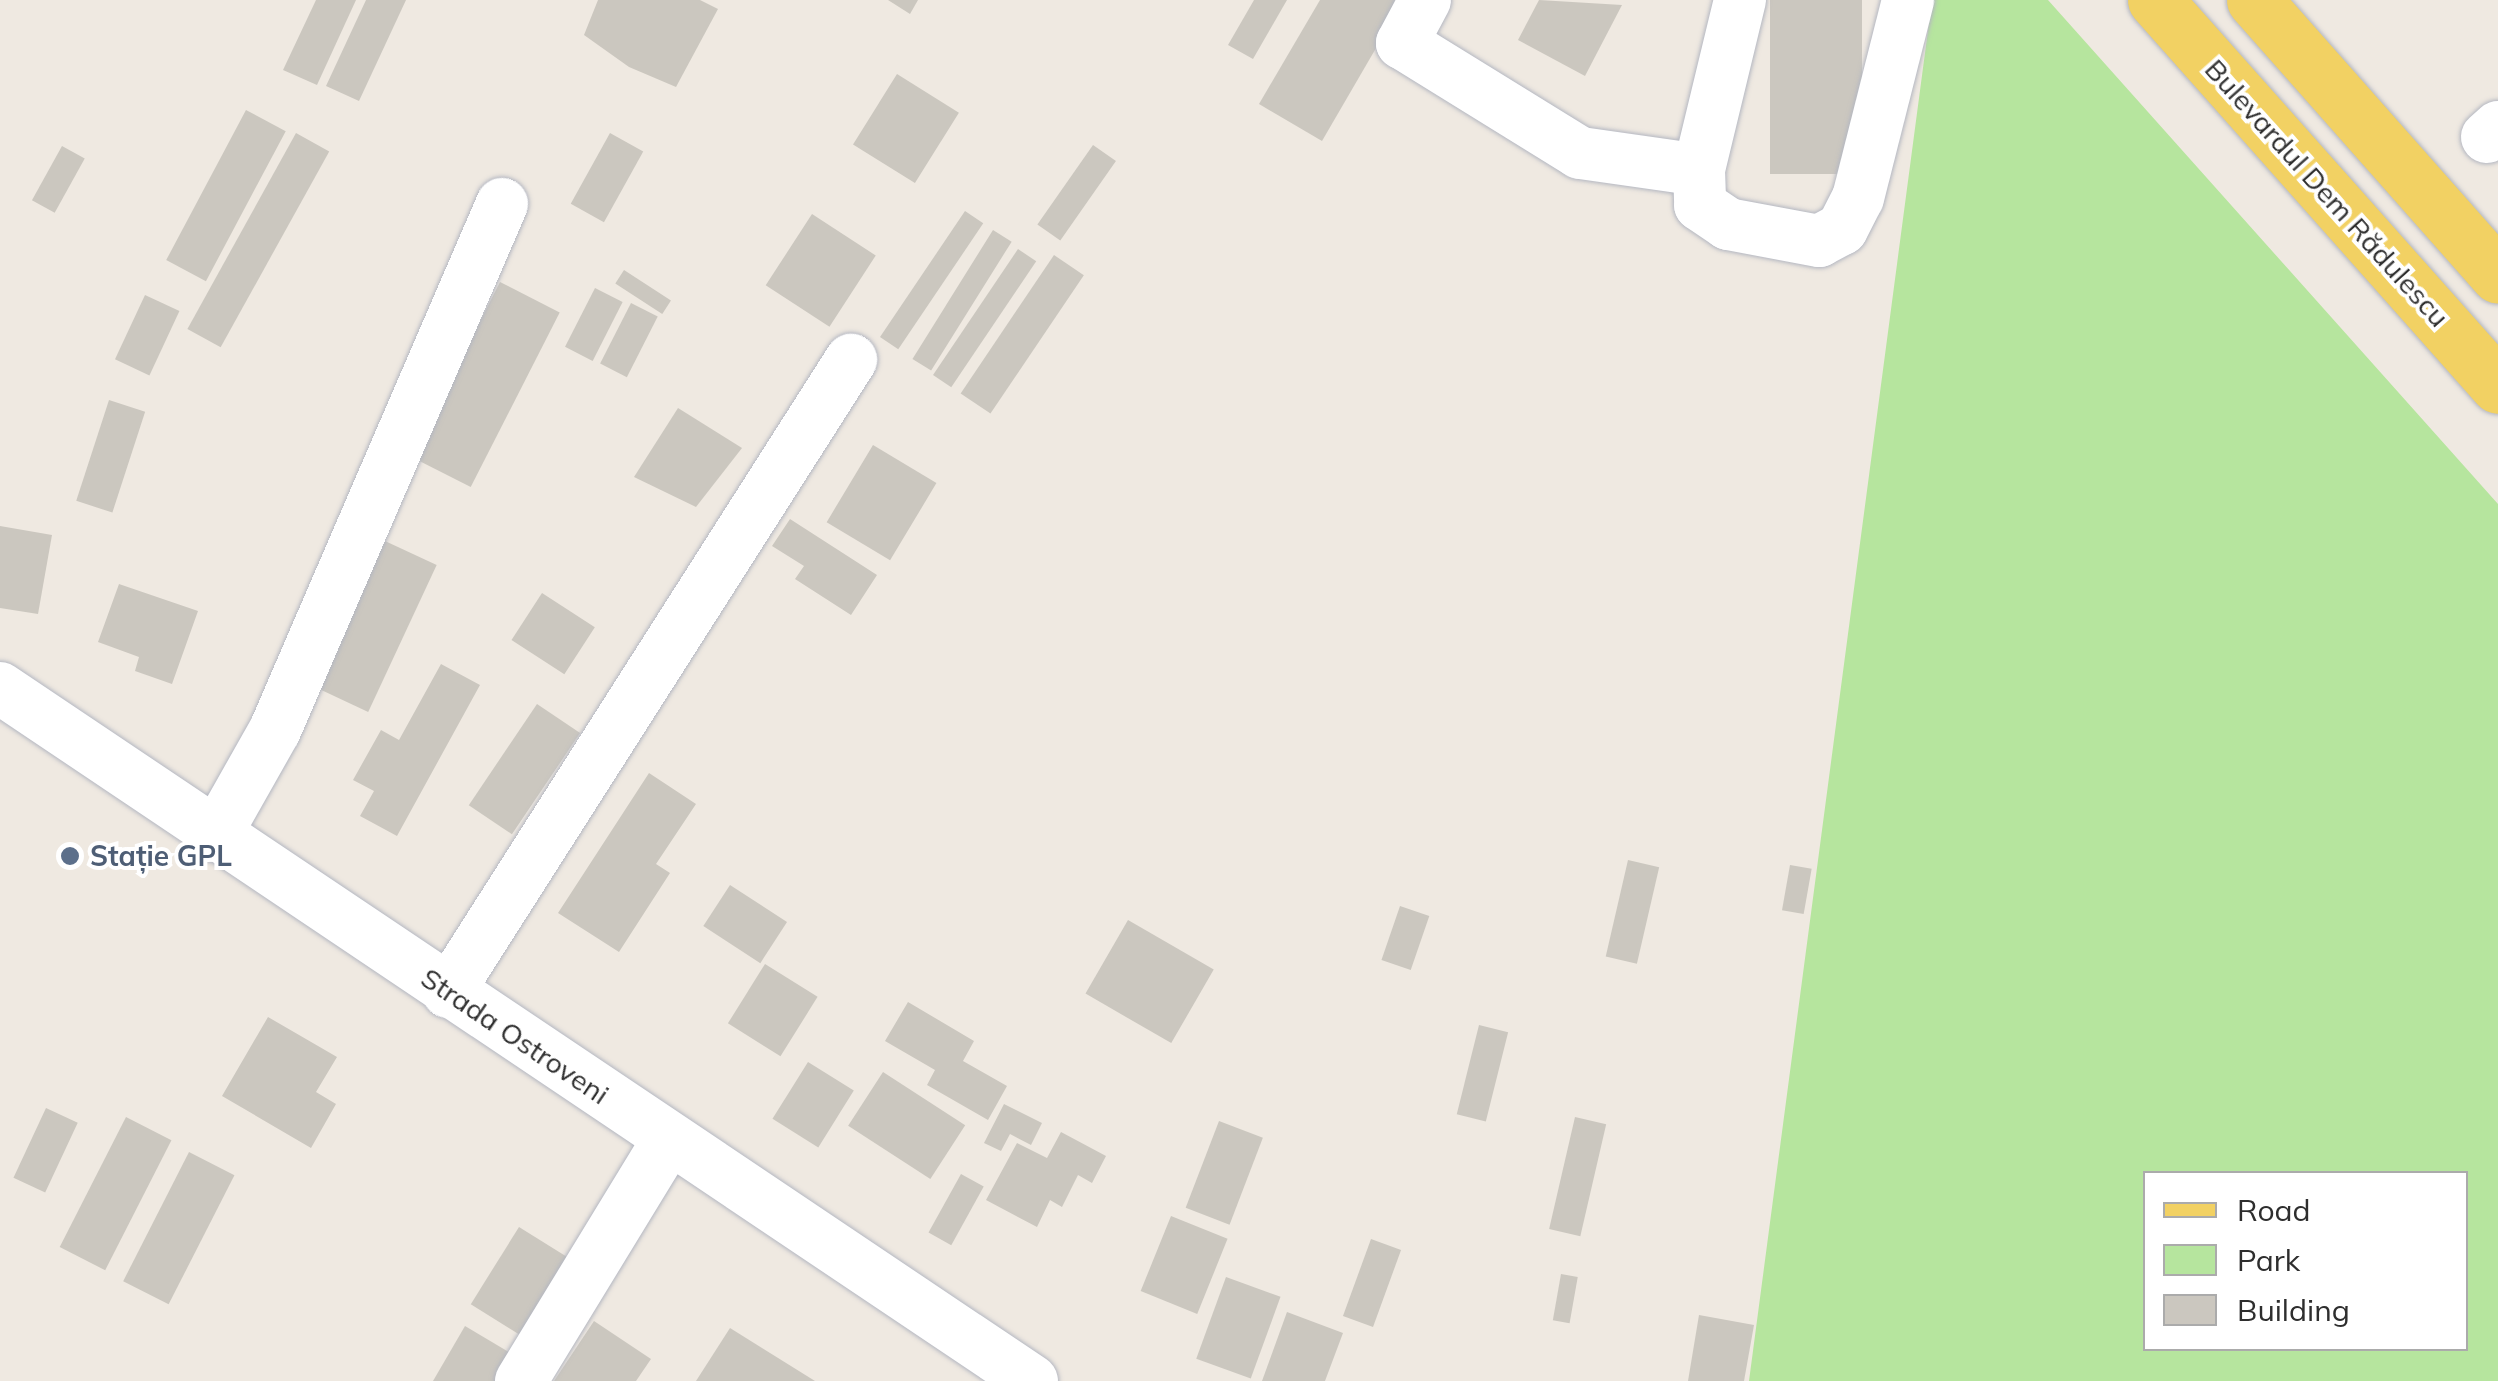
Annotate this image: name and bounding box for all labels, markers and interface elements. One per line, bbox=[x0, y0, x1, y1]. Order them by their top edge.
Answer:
street label: Bulevardul Dem Rădulescu bbox=[2198, 52, 2456, 334]
place label: Stație GPL bbox=[90, 839, 232, 873]
marker: Stație GPL bbox=[59, 845, 81, 867]
street label: Strada Ostroveni bbox=[415, 961, 615, 1111]
legend bbox=[2143, 1171, 2468, 1351]
text: Road bbox=[2237, 1191, 2311, 1229]
text: Park bbox=[2237, 1241, 2300, 1279]
text: Building bbox=[2237, 1291, 2350, 1329]

